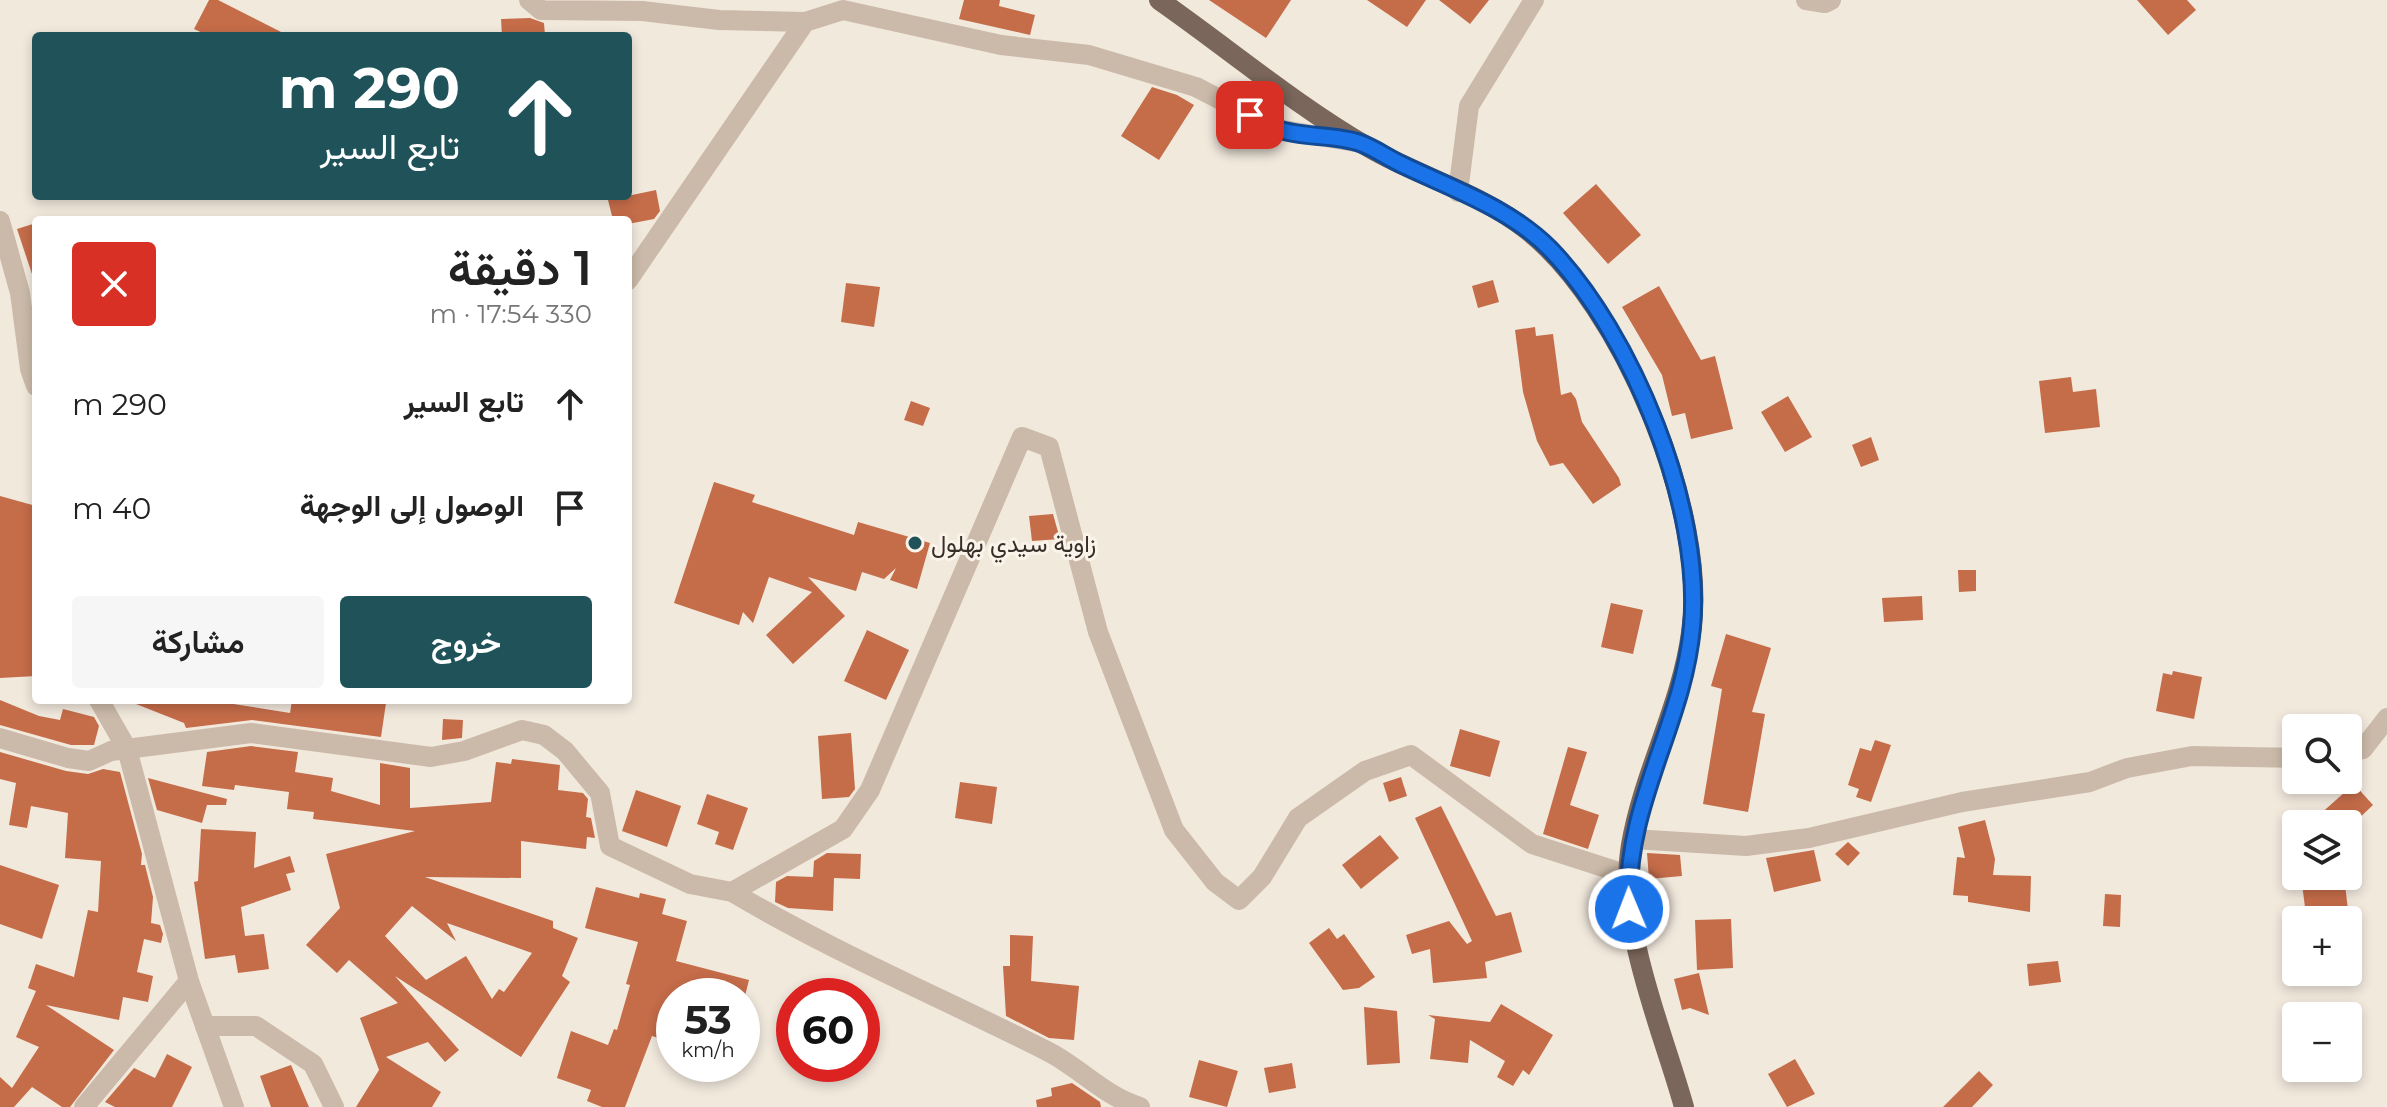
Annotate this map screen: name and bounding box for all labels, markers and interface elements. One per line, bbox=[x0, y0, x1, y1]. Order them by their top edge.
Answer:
text: 290 m bbox=[279, 54, 460, 122]
icon: ahead bbox=[488, 64, 592, 168]
pin bbox=[1216, 81, 1284, 149]
icon: arrive bbox=[1228, 93, 1272, 137]
text: تابع السير bbox=[320, 124, 460, 168]
text: 1 دقيقة bbox=[448, 239, 592, 297]
button: close bbox=[72, 242, 156, 326]
text: 330 m · 17:54 bbox=[429, 298, 592, 330]
icon: ahead bbox=[548, 382, 592, 426]
text: تابع السير bbox=[404, 383, 524, 420]
text: 290 m bbox=[72, 386, 167, 423]
icon: arrive bbox=[548, 486, 592, 530]
text: الوصول إلى الوجهة bbox=[300, 487, 524, 524]
text: 40 m bbox=[72, 490, 151, 527]
place label: زاوية سيدي بهلول bbox=[931, 529, 1096, 563]
marker: زاوية سيدي بهلول bbox=[906, 534, 924, 552]
button: مشاركة bbox=[72, 596, 324, 688]
button: خروج bbox=[340, 596, 592, 688]
map controls bbox=[2282, 714, 2362, 1082]
button: search bbox=[2282, 714, 2362, 794]
button: layers bbox=[2282, 810, 2362, 890]
position arrow bbox=[1587, 867, 1671, 951]
button: + bbox=[2282, 906, 2362, 986]
speed limit sign: 60 bbox=[776, 978, 880, 1082]
text: 53 bbox=[684, 995, 732, 1044]
button: − bbox=[2282, 1002, 2362, 1082]
text: km/h bbox=[681, 1038, 735, 1062]

